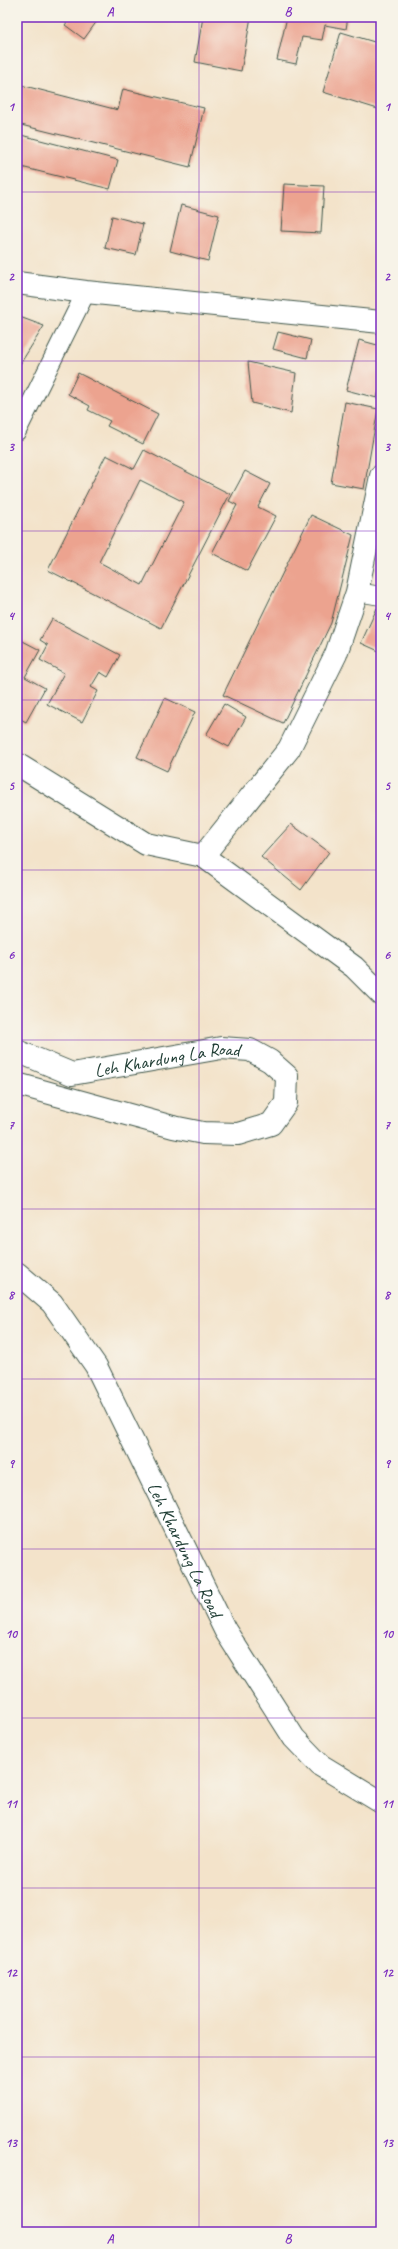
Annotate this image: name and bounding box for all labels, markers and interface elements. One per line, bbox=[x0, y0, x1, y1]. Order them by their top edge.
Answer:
text: A bbox=[107, 4, 115, 20]
text: B bbox=[285, 4, 293, 20]
text: 1 bbox=[8, 99, 16, 115]
text: 1 bbox=[384, 99, 392, 115]
text: 2 bbox=[8, 269, 15, 285]
text: 2 bbox=[384, 269, 391, 285]
text: 3 bbox=[8, 439, 15, 455]
text: 3 bbox=[384, 439, 391, 455]
text: 4 bbox=[8, 608, 16, 624]
text: 4 bbox=[384, 608, 392, 624]
text: 5 bbox=[8, 778, 15, 794]
text: 5 bbox=[384, 778, 391, 794]
text: 6 bbox=[8, 947, 15, 963]
text: 6 bbox=[384, 947, 391, 963]
street label: Leh Khardung La Road bbox=[93, 1037, 244, 1083]
text: 7 bbox=[8, 1117, 15, 1133]
text: 7 bbox=[384, 1117, 391, 1133]
text: 8 bbox=[8, 1287, 16, 1303]
text: 8 bbox=[384, 1287, 392, 1303]
text: 9 bbox=[8, 1456, 15, 1472]
text: 9 bbox=[384, 1456, 391, 1472]
street label: Leh Khardung La Road bbox=[142, 1478, 229, 1624]
text: 10 bbox=[5, 1626, 18, 1642]
text: 10 bbox=[381, 1626, 394, 1642]
text: 11 bbox=[5, 1796, 19, 1812]
text: 11 bbox=[381, 1796, 395, 1812]
text: 12 bbox=[5, 1965, 18, 1981]
text: 12 bbox=[381, 1965, 394, 1981]
text: 13 bbox=[5, 2135, 18, 2151]
text: 13 bbox=[381, 2135, 394, 2151]
text: A bbox=[107, 2231, 115, 2247]
text: B bbox=[285, 2231, 293, 2247]

